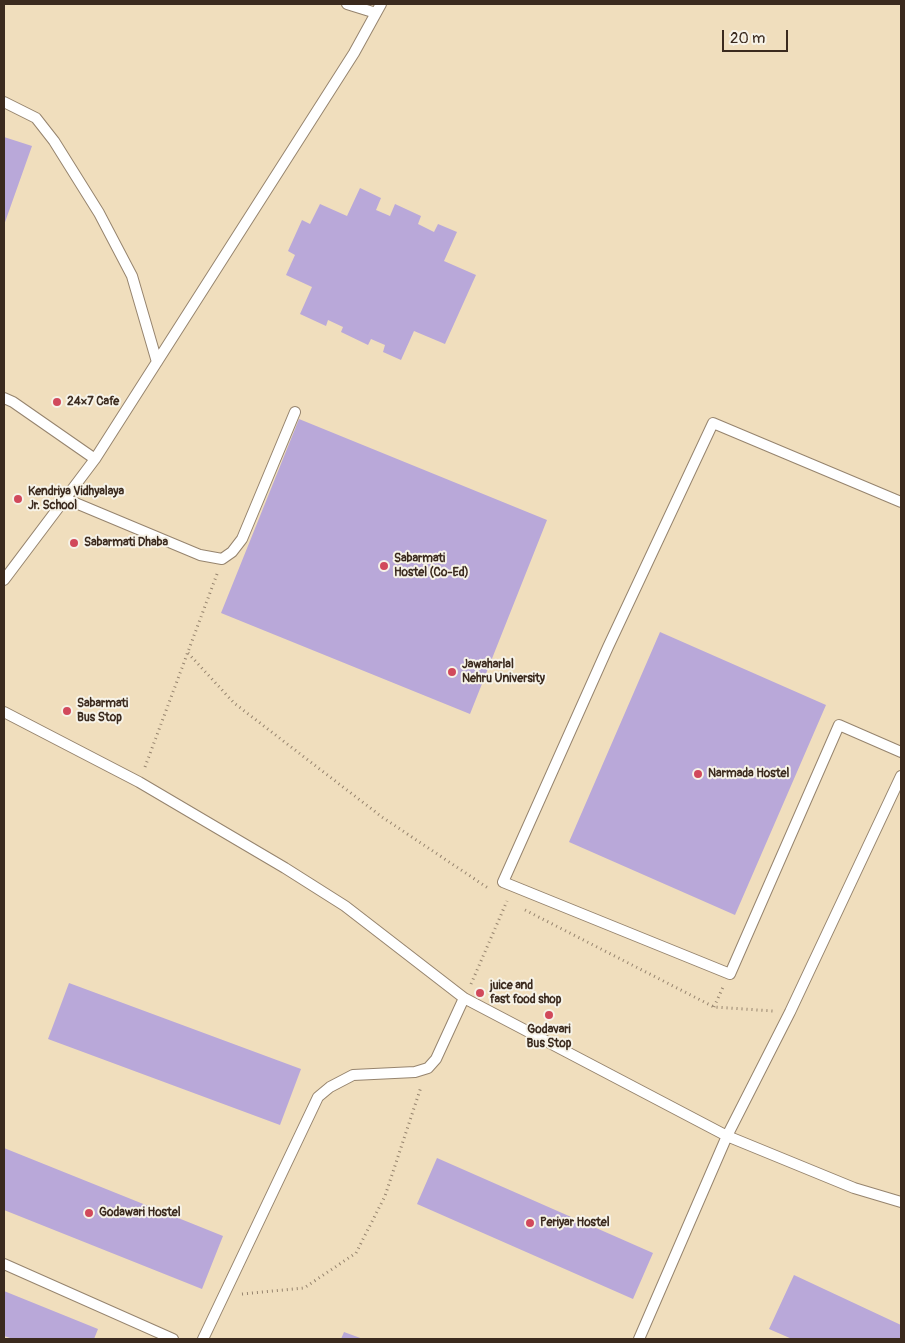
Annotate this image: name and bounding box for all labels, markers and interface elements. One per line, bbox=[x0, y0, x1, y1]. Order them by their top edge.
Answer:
scale bar bbox=[725, 20, 791, 52]
text: 20 m bbox=[730, 29, 765, 48]
place label: 24×7 Cafe bbox=[67, 395, 119, 409]
marker: 24×7 Cafe bbox=[51, 396, 63, 408]
place label: Kendriya Vidhyalaya Jr. School bbox=[28, 485, 124, 513]
marker: Kendriya Vidhyalaya Jr. School bbox=[12, 493, 24, 505]
place label: Sabarmati Dhaba bbox=[84, 536, 168, 550]
marker: Sabarmati Dhaba bbox=[68, 537, 80, 549]
place label: Sabarmati Hostel (Co-Ed) bbox=[394, 552, 469, 580]
marker: Sabarmati Hostel (Co-Ed) bbox=[378, 560, 390, 572]
place label: Jawaharlal Nehru University bbox=[462, 658, 545, 686]
marker: Jawaharlal Nehru University bbox=[446, 666, 458, 678]
place label: Sabarmati Bus Stop bbox=[77, 697, 128, 725]
marker: Sabarmati Bus Stop bbox=[61, 705, 73, 717]
place label: Narmada Hostel bbox=[708, 767, 789, 781]
marker: Narmada Hostel bbox=[692, 768, 704, 780]
place label: juice and fast food shop bbox=[490, 979, 562, 1007]
marker: juice and fast food shop bbox=[474, 987, 486, 999]
marker: Godavari Bus Stop bbox=[543, 1009, 555, 1021]
place label: Godavari Bus Stop bbox=[527, 1023, 571, 1051]
place label: Godawari Hostel bbox=[99, 1206, 181, 1220]
marker: Godawari Hostel bbox=[83, 1207, 95, 1219]
place label: Periyar Hostel bbox=[540, 1216, 610, 1230]
marker: Periyar Hostel bbox=[524, 1217, 536, 1229]

